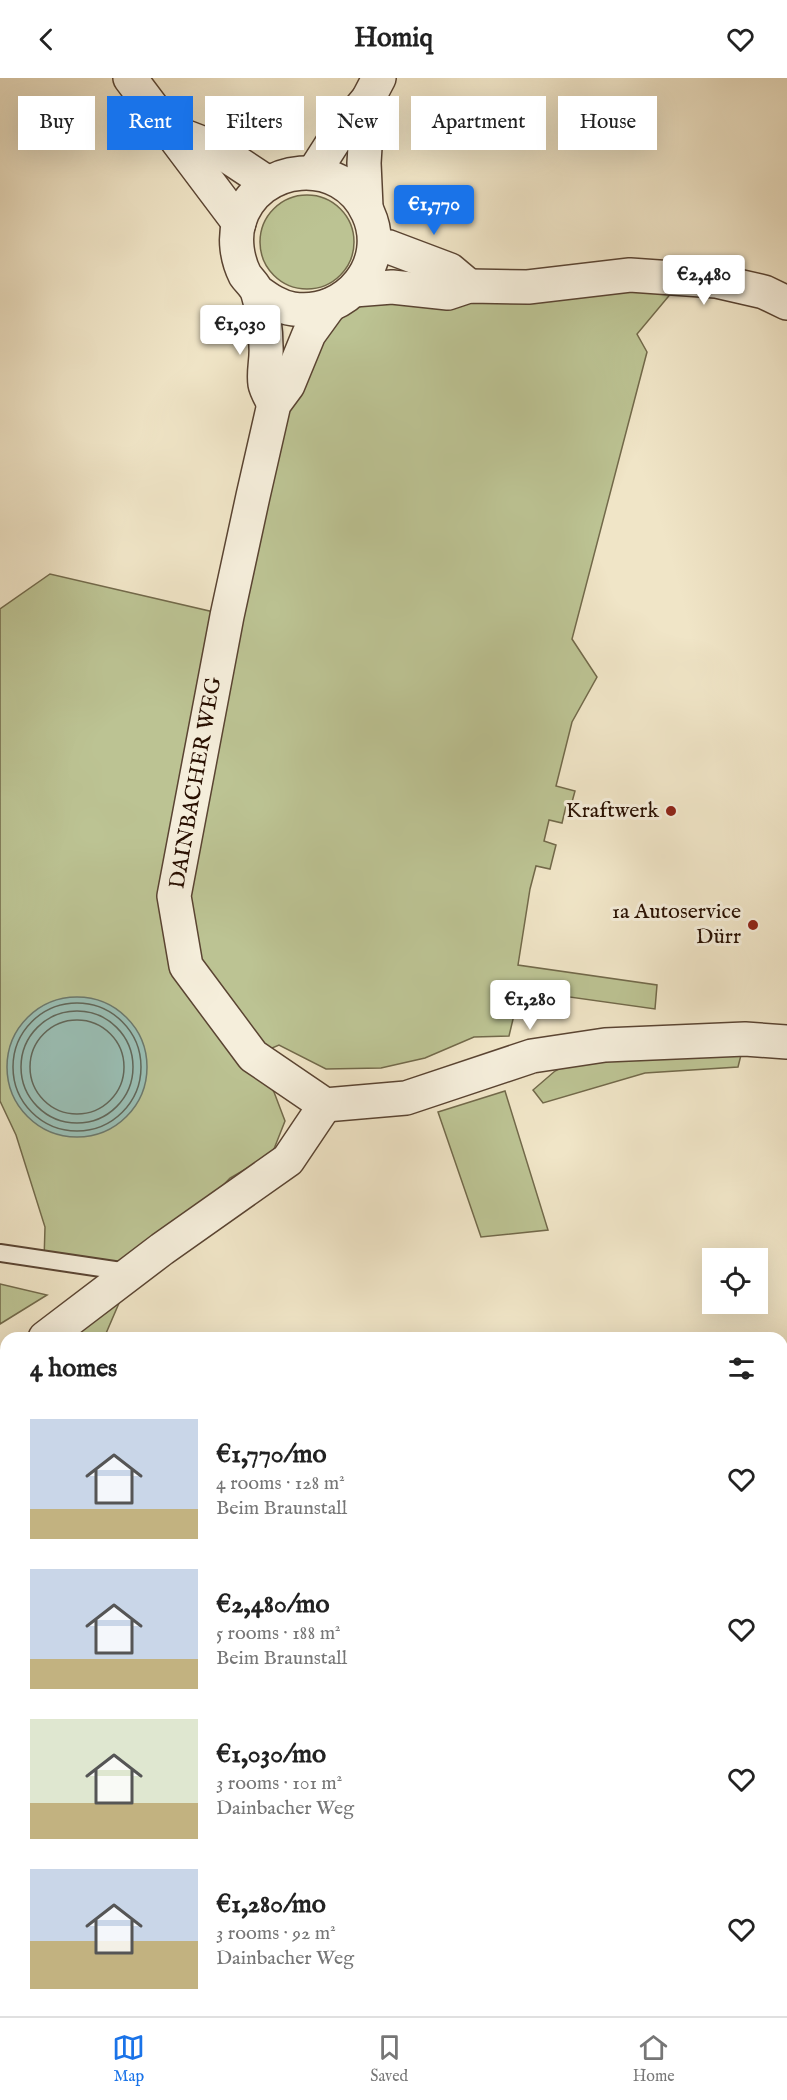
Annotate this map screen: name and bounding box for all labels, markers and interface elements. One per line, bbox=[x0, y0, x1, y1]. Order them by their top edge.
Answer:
text: Homiq bbox=[354, 22, 433, 56]
icon: back bbox=[30, 23, 63, 56]
icon: heart bbox=[724, 23, 757, 56]
chip: Buy bbox=[18, 96, 95, 150]
chip: Rent bbox=[107, 96, 193, 150]
chip: Filters bbox=[205, 96, 304, 150]
chip: New bbox=[316, 96, 399, 150]
chip: Apartment bbox=[411, 96, 546, 150]
chip: House bbox=[558, 96, 657, 150]
pin: €1,770 bbox=[385, 185, 483, 236]
text: €1,770 bbox=[408, 192, 460, 217]
pin: €2,480 bbox=[655, 255, 753, 306]
text: €2,480 bbox=[677, 262, 731, 287]
pin: €1,030 bbox=[191, 305, 289, 356]
text: €1,030 bbox=[214, 312, 266, 337]
street label: DAINBACHER WEG bbox=[164, 674, 229, 891]
place label: Kraftwerk bbox=[566, 797, 659, 825]
marker: Kraftwerk bbox=[664, 804, 678, 818]
place label: 1a Autoservice Dürr bbox=[612, 898, 741, 951]
marker: 1a Autoservice Dürr bbox=[746, 918, 760, 932]
pin: €1,280 bbox=[481, 980, 579, 1031]
text: €1,280 bbox=[504, 987, 556, 1012]
map controls bbox=[702, 1248, 768, 1314]
button: locate bbox=[702, 1248, 768, 1314]
text: 4 homes bbox=[30, 1352, 117, 1385]
icon: filters bbox=[725, 1352, 758, 1385]
text: €1,770/mo bbox=[216, 1438, 326, 1471]
icon: home bbox=[78, 1443, 150, 1515]
icon: heart bbox=[725, 1463, 758, 1496]
text: 4 rooms · 128 m² bbox=[216, 1471, 345, 1496]
text: Beim Braunstall bbox=[216, 1496, 347, 1521]
text: €2,480/mo bbox=[216, 1588, 330, 1621]
icon: home bbox=[78, 1593, 150, 1665]
icon: heart bbox=[725, 1613, 758, 1646]
text: 5 rooms · 188 m² bbox=[216, 1621, 341, 1646]
text: Beim Braunstall bbox=[216, 1646, 347, 1671]
text: €1,030/mo bbox=[216, 1738, 326, 1771]
icon: home bbox=[78, 1743, 150, 1815]
icon: heart bbox=[725, 1763, 758, 1796]
text: 3 rooms · 101 m² bbox=[216, 1771, 342, 1796]
text: Dainbacher Weg bbox=[216, 1796, 354, 1821]
text: €1,280/mo bbox=[216, 1888, 326, 1921]
icon: home bbox=[78, 1893, 150, 1965]
icon: heart bbox=[725, 1913, 758, 1946]
text: 3 rooms · 92 m² bbox=[216, 1921, 336, 1946]
text: Dainbacher Weg bbox=[216, 1946, 354, 1971]
tab: Map bbox=[112, 2031, 145, 2087]
tab: Saved bbox=[370, 2031, 408, 2087]
tab: Home bbox=[633, 2031, 675, 2087]

